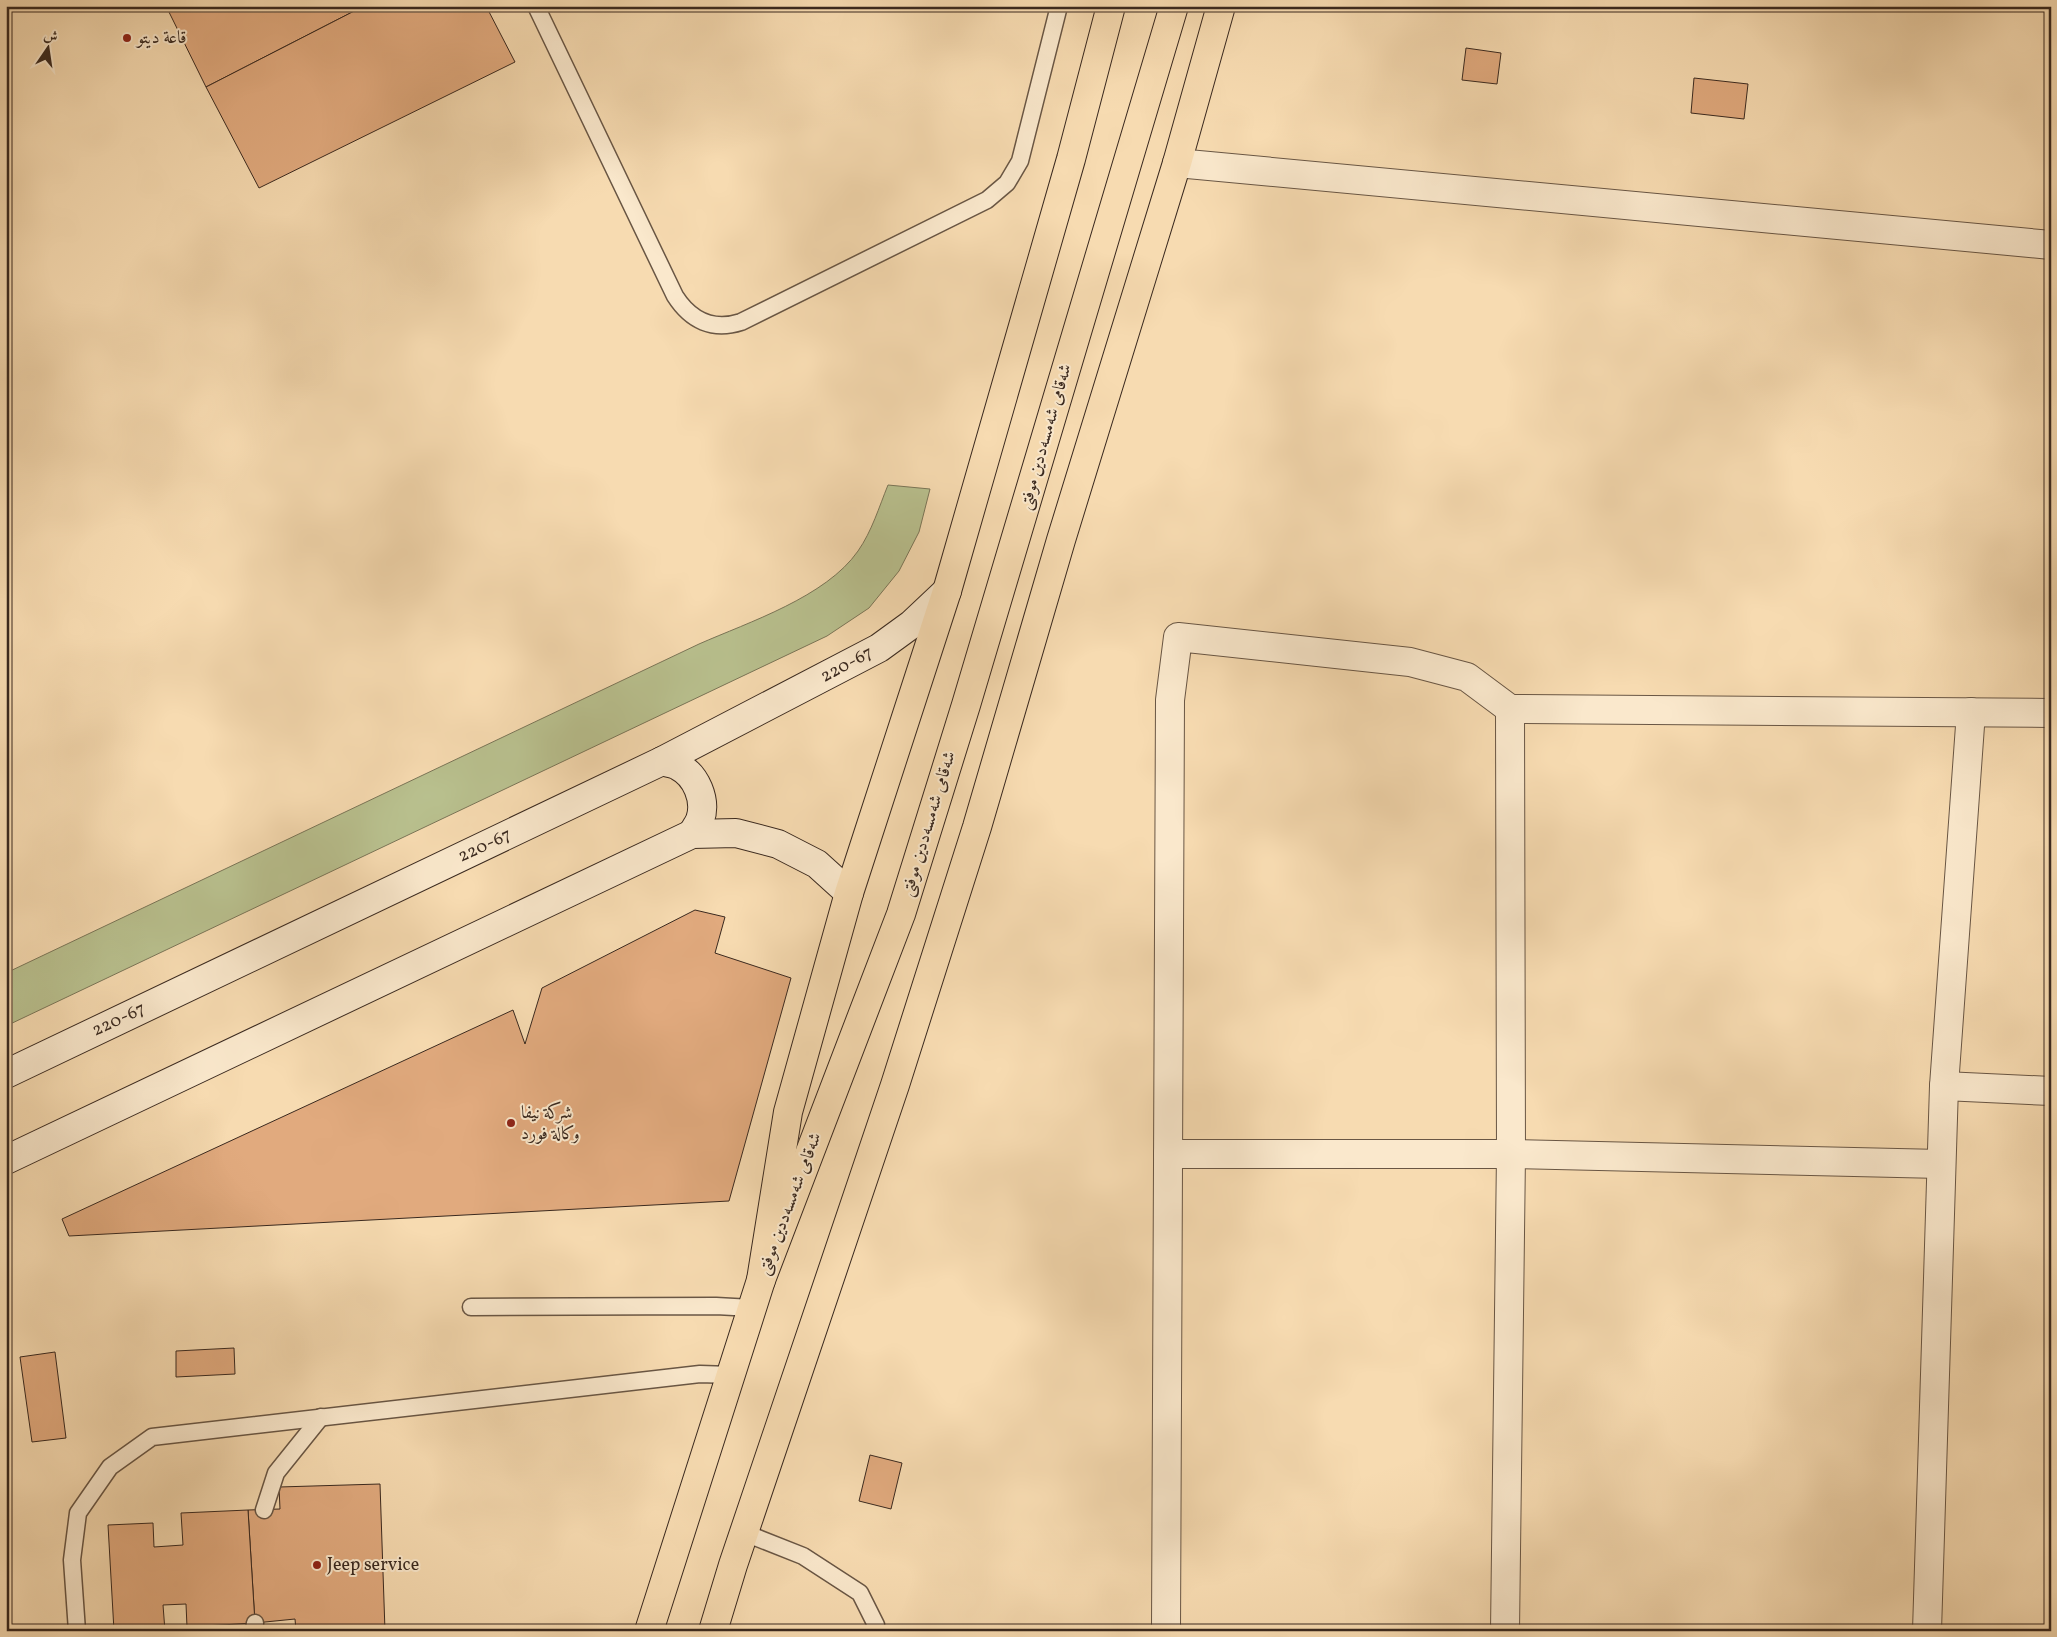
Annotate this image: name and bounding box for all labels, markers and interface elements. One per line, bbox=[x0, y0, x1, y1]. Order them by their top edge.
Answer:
north arrow bbox=[22, 22, 72, 72]
text: ش bbox=[42, 26, 60, 48]
place label: قاعة ديتو bbox=[135, 26, 187, 51]
marker: قاعة ديتو bbox=[121, 32, 133, 44]
street label: شەقامی شەمسەددین موفتی bbox=[1013, 361, 1079, 513]
street label: 220-67 bbox=[816, 641, 878, 689]
street label: شەقامی شەمسەددین موفتی bbox=[895, 748, 963, 900]
street label: 220-67 bbox=[454, 823, 516, 869]
street label: 220-67 bbox=[88, 997, 150, 1043]
place label: شركة نيفا وكالة فورد bbox=[521, 1101, 580, 1147]
marker: شركة نيفا وكالة فورد bbox=[505, 1117, 517, 1129]
street label: شەقامی شەمسەددین موفتی bbox=[751, 1129, 829, 1279]
place label: Jeep service bbox=[327, 1553, 419, 1578]
marker: Jeep service bbox=[311, 1559, 323, 1571]

